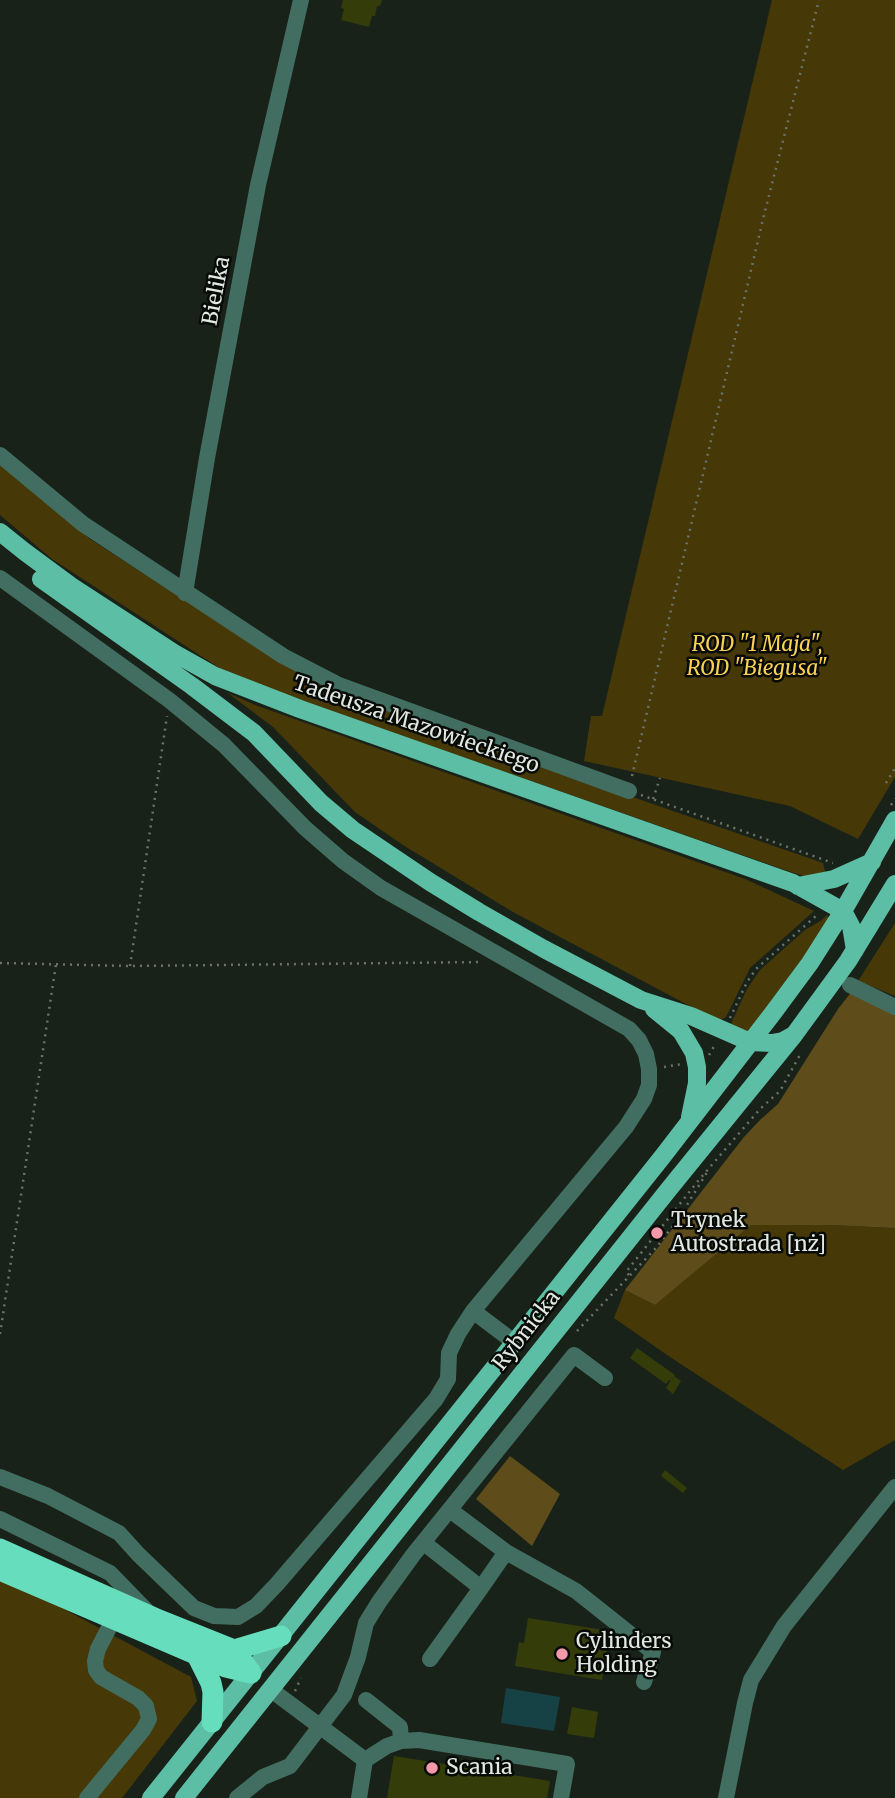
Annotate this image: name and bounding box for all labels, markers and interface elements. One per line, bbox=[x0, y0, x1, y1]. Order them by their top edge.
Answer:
street label: Bielika bbox=[198, 255, 236, 327]
park label: ROD "1 Maja", ROD "Biegusa" bbox=[687, 632, 827, 682]
street label: Tadeusza Mazowieckiego bbox=[290, 671, 542, 779]
place label: Trynek Autostrada [nż] bbox=[671, 1208, 826, 1258]
marker: Trynek Autostrada [nż] bbox=[649, 1225, 665, 1241]
street label: Rybnicka bbox=[488, 1286, 566, 1376]
place label: Cylinders Holding bbox=[576, 1629, 672, 1679]
marker: Cylinders Holding bbox=[554, 1646, 570, 1662]
place label: Scania bbox=[446, 1755, 513, 1781]
marker: Scania bbox=[424, 1760, 440, 1776]

